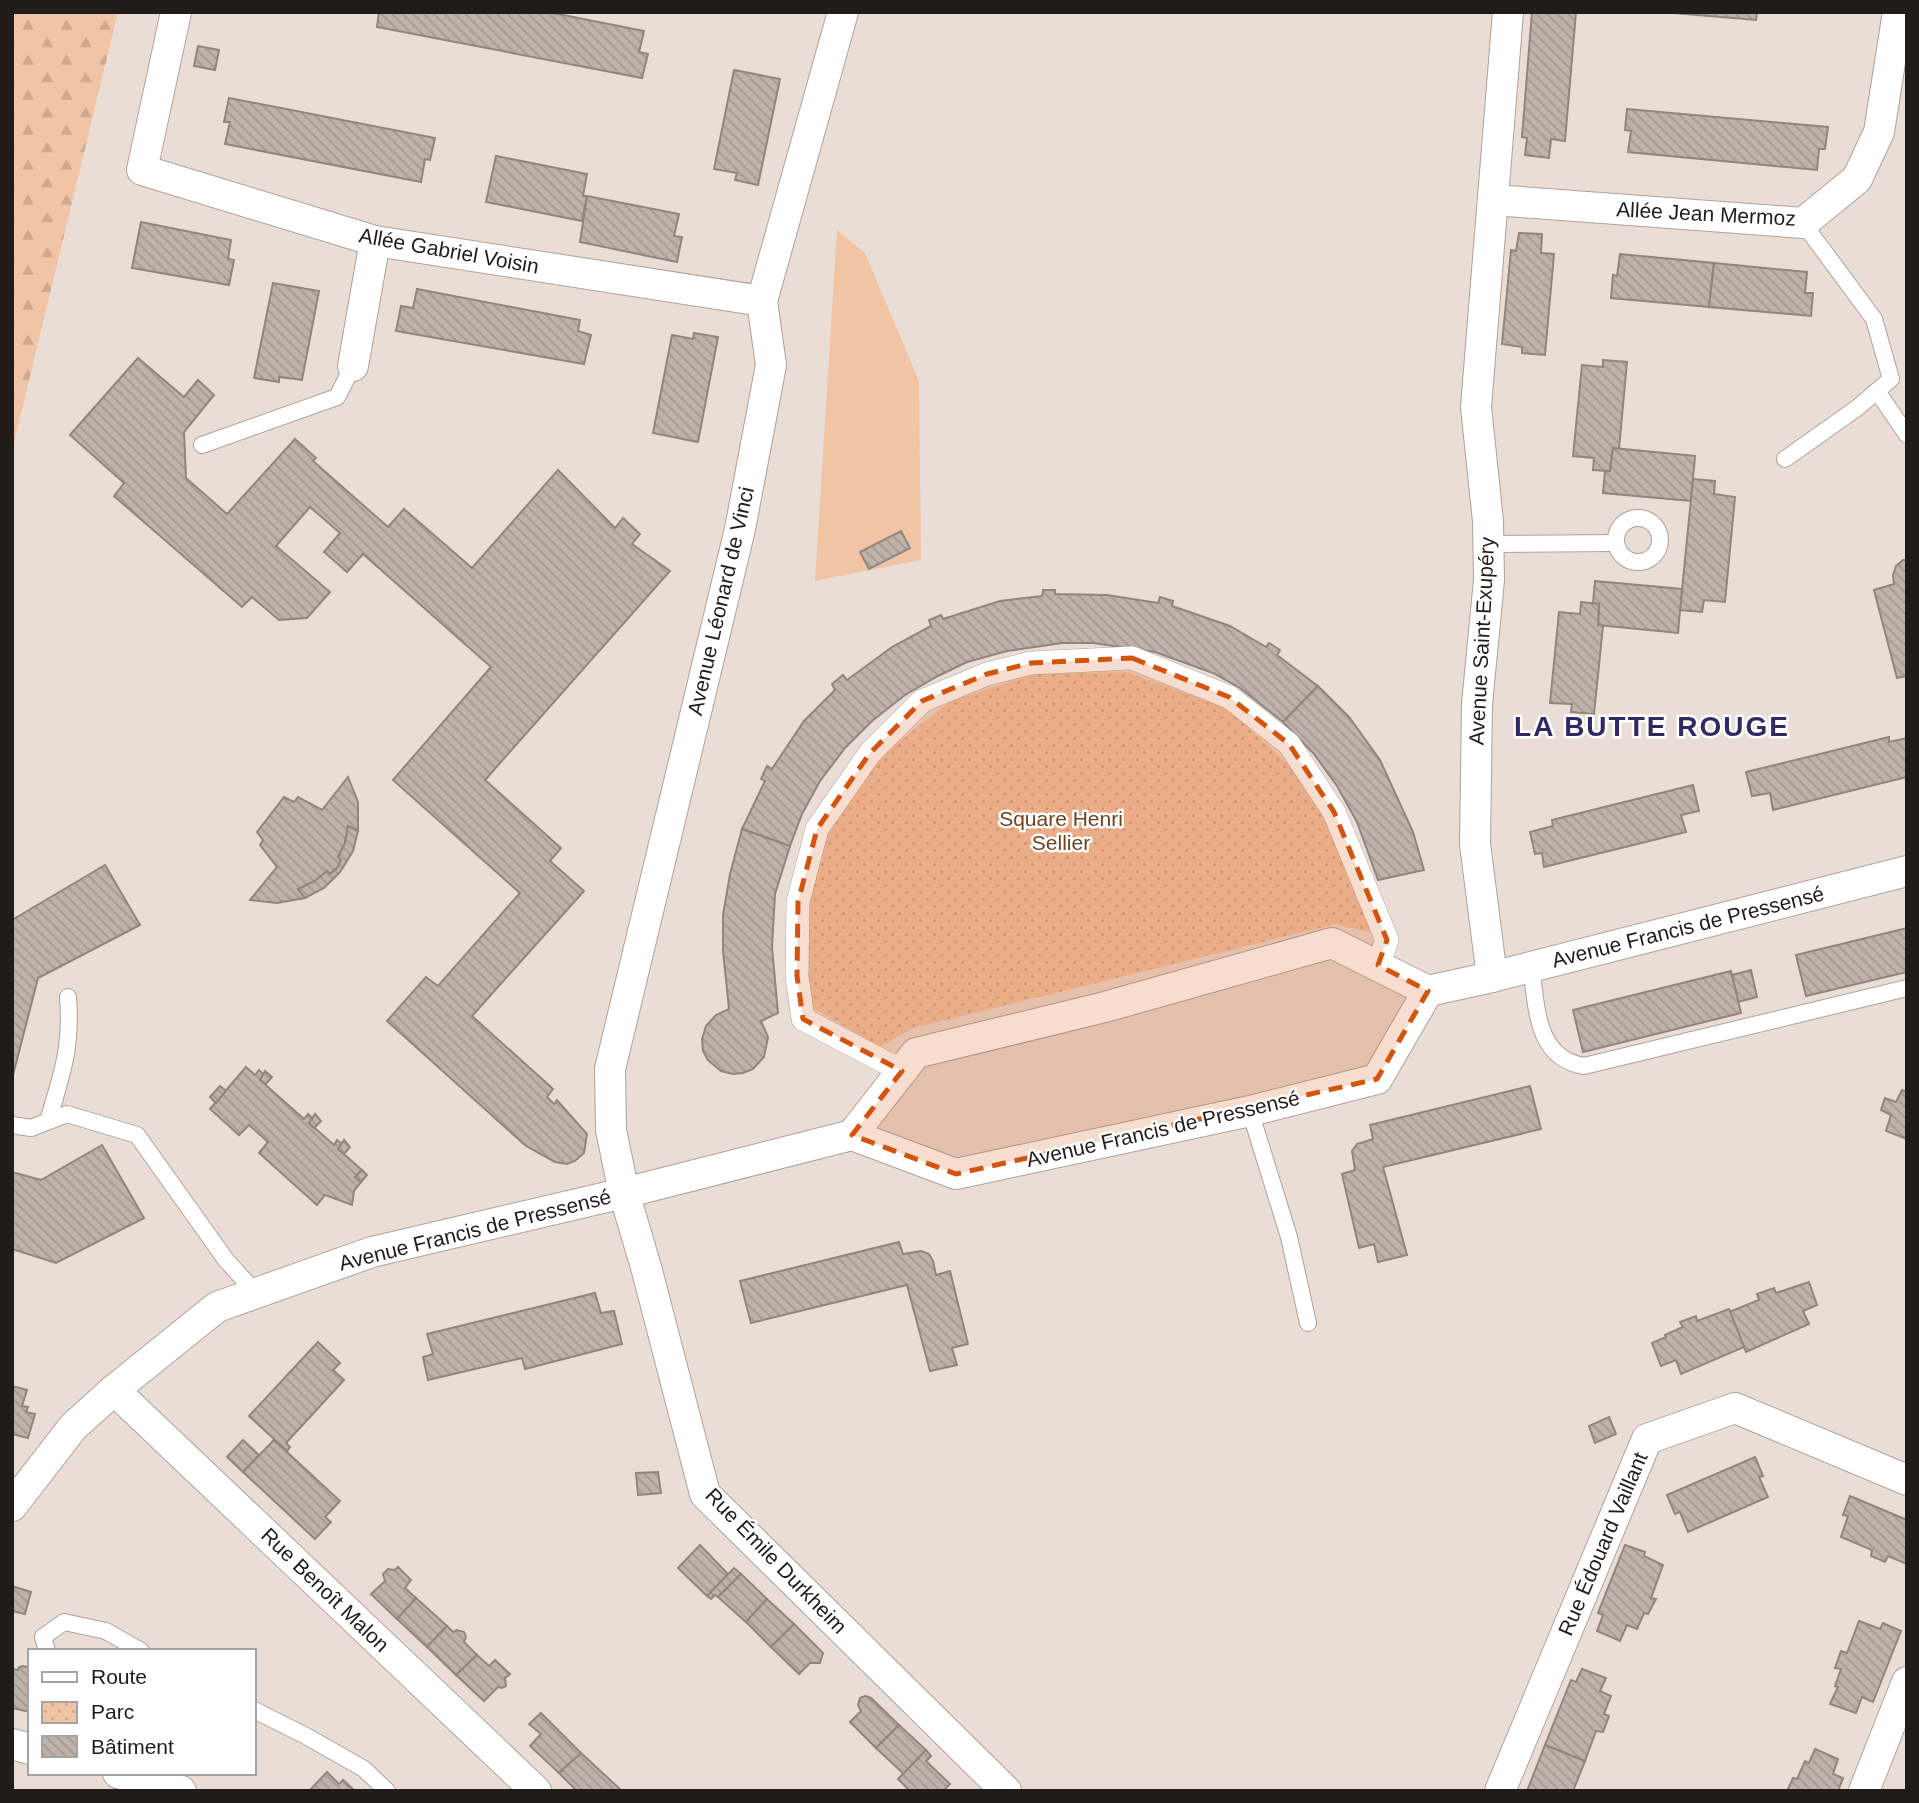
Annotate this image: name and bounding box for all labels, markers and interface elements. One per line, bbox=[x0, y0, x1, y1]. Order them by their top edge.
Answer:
street label: Allée Jean Mermoz bbox=[1616, 197, 1796, 230]
street label: Allée Gabriel Voisin bbox=[357, 223, 541, 278]
street label: Avenue Léonard de Vinci bbox=[683, 484, 758, 717]
street label: Avenue Saint-Exupéry bbox=[1465, 536, 1498, 746]
district label: LA BUTTE ROUGE bbox=[1514, 711, 1790, 742]
park label: Square Henri Sellier bbox=[999, 807, 1123, 854]
street label: Avenue Francis de Pressensé bbox=[1549, 882, 1826, 972]
street label: Avenue Francis de Pressensé bbox=[1024, 1086, 1302, 1171]
street label: Avenue Francis de Pressensé bbox=[336, 1185, 613, 1275]
street label: Rue Édouard Vaillant bbox=[1553, 1449, 1652, 1639]
street label: Rue Émile Durkheim bbox=[701, 1483, 852, 1638]
street label: Rue Benoît Malon bbox=[257, 1523, 394, 1656]
legend bbox=[28, 1649, 256, 1775]
text: Route bbox=[91, 1665, 147, 1688]
text: Parc bbox=[91, 1700, 134, 1723]
text: Bâtiment bbox=[91, 1735, 174, 1758]

